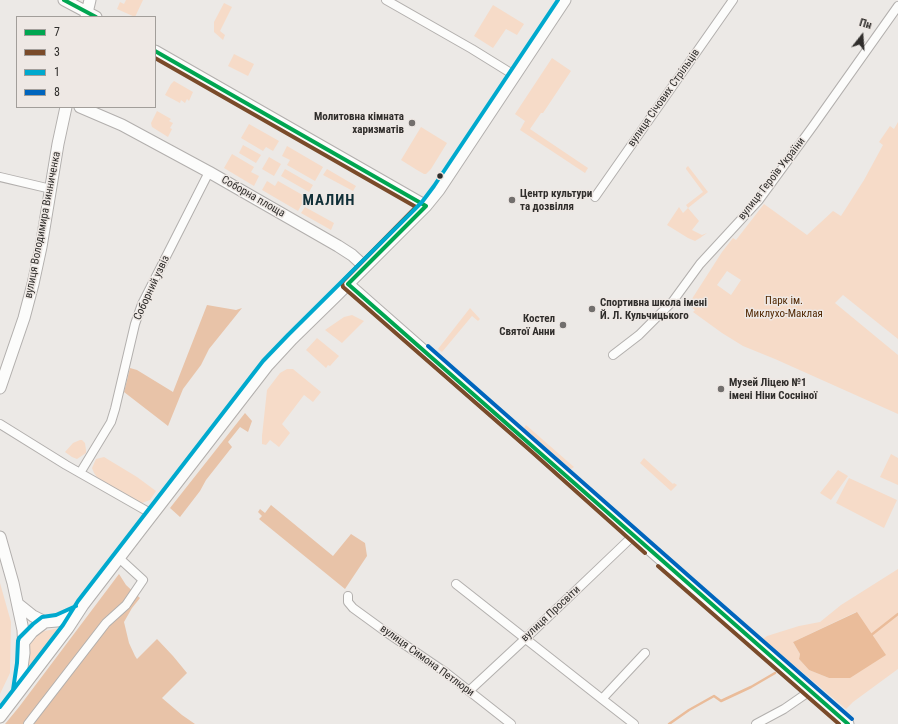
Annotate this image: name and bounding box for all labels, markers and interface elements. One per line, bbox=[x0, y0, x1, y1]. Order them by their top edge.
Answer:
legend bbox=[16, 16, 156, 108]
north arrow bbox=[842, 16, 882, 56]
text: Пн bbox=[858, 16, 873, 32]
text: 7 bbox=[54, 25, 60, 39]
text: 3 bbox=[54, 45, 60, 59]
street label: вулиця Січових Стрільців bbox=[625, 47, 703, 149]
text: 1 bbox=[54, 65, 60, 79]
text: 8 bbox=[54, 85, 60, 99]
place label: Молитовна кімната харизматів bbox=[314, 110, 404, 136]
marker: Молитовна кімната харизматів bbox=[407, 118, 417, 128]
street label: вулиця Героїв України bbox=[736, 135, 808, 223]
street label: вулиця Володимира Винниченка bbox=[22, 150, 64, 300]
unlabelled marker bbox=[435, 171, 445, 181]
street label: Соборна площа bbox=[219, 173, 287, 221]
place label: Центр культури та дозвілля bbox=[520, 187, 592, 213]
district label: МАЛИН bbox=[302, 192, 356, 210]
marker: Центр культури та дозвілля bbox=[507, 195, 517, 205]
street label: Соборний узвіз bbox=[131, 254, 173, 322]
park label: Парк ім. Миклухо-Маклая bbox=[745, 294, 823, 320]
place label: Спортивна школа імені Й. Л. Кульчицького bbox=[600, 296, 707, 322]
marker: Спортивна школа імені Й. Л. Кульчицького bbox=[587, 304, 597, 314]
place label: Костел Святої Анни bbox=[499, 312, 555, 338]
marker: Костел Святої Анни bbox=[558, 320, 568, 330]
place label: Музей Ліцею №1 імені Ніни Сосніної bbox=[729, 376, 817, 402]
marker: Музей Ліцею №1 імені Ніни Сосніної bbox=[716, 384, 726, 394]
street label: вулиця Просвіти bbox=[519, 583, 583, 645]
street label: вулиця Симона Петлюри bbox=[377, 622, 477, 700]

